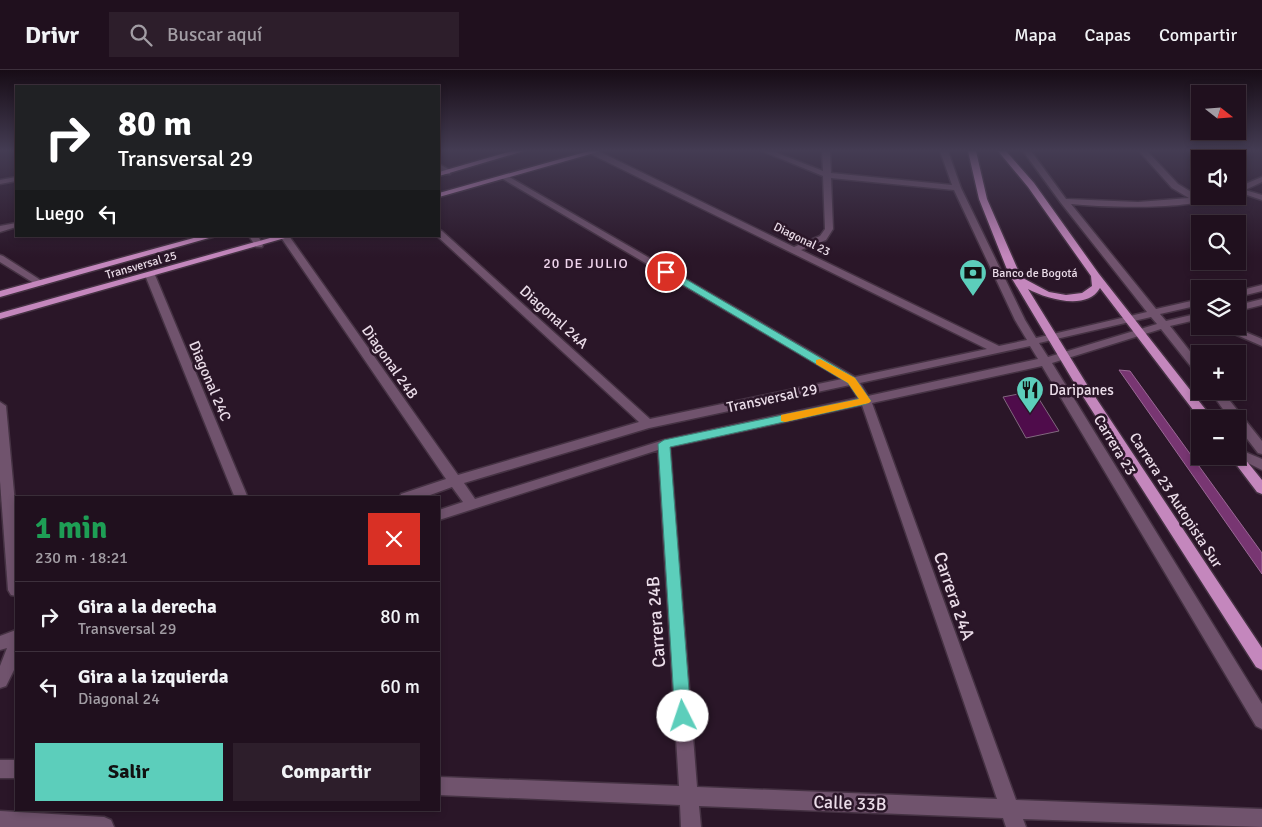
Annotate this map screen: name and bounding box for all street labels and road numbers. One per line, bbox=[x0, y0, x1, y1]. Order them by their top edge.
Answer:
street label: Diagonal 23 bbox=[771, 219, 833, 260]
street label: Transversal 25 bbox=[104, 248, 179, 283]
street label: Diagonal 24A bbox=[516, 282, 592, 352]
street label: Diagonal 24B bbox=[358, 322, 422, 402]
street label: Diagonal 24C bbox=[185, 338, 235, 424]
street label: Transversal 29 bbox=[725, 380, 819, 416]
street label: Carrera 23 bbox=[1090, 412, 1140, 478]
street label: Carrera 23 Autopista Sur bbox=[1126, 429, 1227, 571]
street label: Carrera 24A bbox=[929, 549, 979, 643]
street label: Carrera 24B bbox=[642, 575, 670, 669]
street label: Calle 33B bbox=[813, 791, 887, 815]

